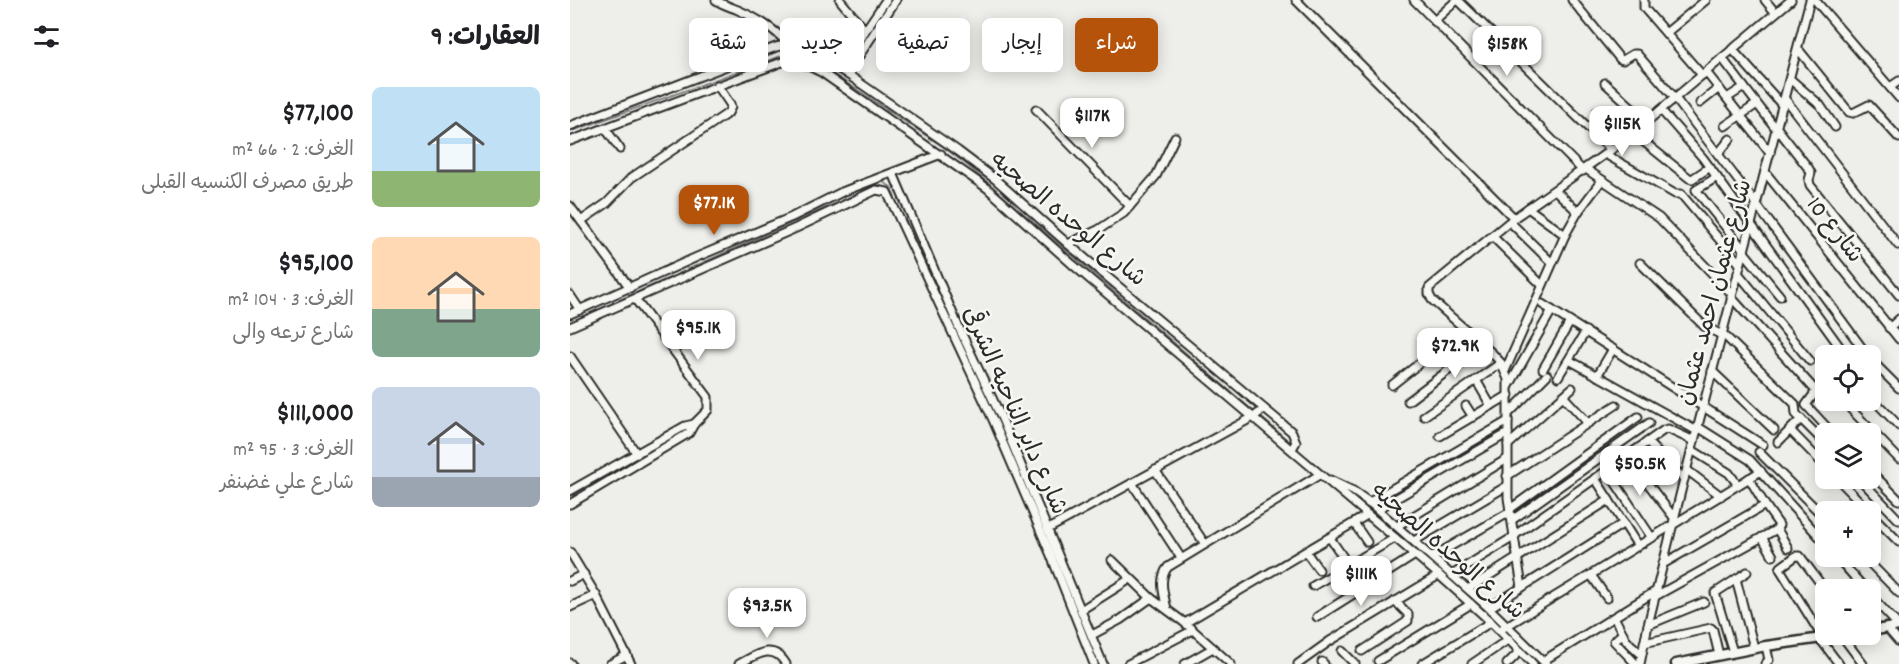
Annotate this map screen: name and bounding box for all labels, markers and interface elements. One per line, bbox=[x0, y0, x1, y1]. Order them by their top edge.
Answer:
chip: شقة bbox=[689, 18, 768, 72]
chip: جديد bbox=[780, 18, 864, 72]
chip: تصفية bbox=[876, 18, 970, 72]
chip: إيجار bbox=[982, 18, 1063, 72]
chip: شراء bbox=[1075, 18, 1158, 72]
icon: filters bbox=[30, 20, 63, 53]
text: العقارات: 9 bbox=[431, 20, 540, 57]
pin: $158K bbox=[1465, 26, 1549, 77]
text: $158K bbox=[1486, 31, 1528, 59]
text: $77,100 bbox=[282, 96, 354, 133]
pin: $117K bbox=[1050, 98, 1134, 149]
text: $117K bbox=[1074, 103, 1110, 131]
pin: $115K bbox=[1580, 106, 1664, 157]
icon: home bbox=[420, 111, 492, 183]
text: $115K bbox=[1603, 111, 1641, 139]
text: الغرف: 2 · 66 m² bbox=[232, 137, 354, 165]
street label: شارع الوحده الصحيه bbox=[981, 145, 1153, 296]
text: طريق مصرف الكنسيه القبلى bbox=[141, 170, 354, 198]
street label: شارع عثمان احمد عثمان bbox=[1669, 176, 1762, 410]
pin: $77.1K bbox=[665, 185, 763, 236]
text: $77.1K bbox=[693, 190, 735, 218]
street label: شارع 10 bbox=[1797, 191, 1870, 271]
text: $95,100 bbox=[278, 246, 354, 283]
icon: home bbox=[420, 261, 492, 333]
text: الغرف: 3 · 104 m² bbox=[228, 287, 354, 315]
street label: شارع داير الناحيه الشرقى bbox=[952, 301, 1075, 521]
pin: $95.1K bbox=[649, 310, 747, 361]
text: $95.1K bbox=[675, 315, 721, 343]
text: شارع ترعه والى bbox=[232, 320, 354, 348]
pin: $72.9K bbox=[1406, 328, 1504, 379]
text: $72.9K bbox=[1431, 333, 1479, 361]
map controls bbox=[1815, 345, 1881, 645]
button: locate bbox=[1815, 345, 1881, 411]
text: $111,000 bbox=[276, 396, 354, 433]
icon: home bbox=[420, 411, 492, 483]
button: layers bbox=[1815, 423, 1881, 489]
text: الغرف: 3 · 95 m² bbox=[233, 437, 354, 465]
pin: $50.5K bbox=[1591, 446, 1689, 497]
text: $50.5K bbox=[1614, 451, 1666, 479]
text: شارع علي غضنفر bbox=[220, 470, 354, 498]
street label: شارع الوحده الصحيه bbox=[1362, 475, 1532, 629]
button: + bbox=[1815, 501, 1881, 567]
pin: $111K bbox=[1319, 556, 1403, 607]
text: $111K bbox=[1345, 561, 1377, 589]
button: − bbox=[1815, 579, 1881, 645]
pin: $93.5K bbox=[718, 588, 816, 639]
text: $93.5K bbox=[742, 593, 792, 621]

